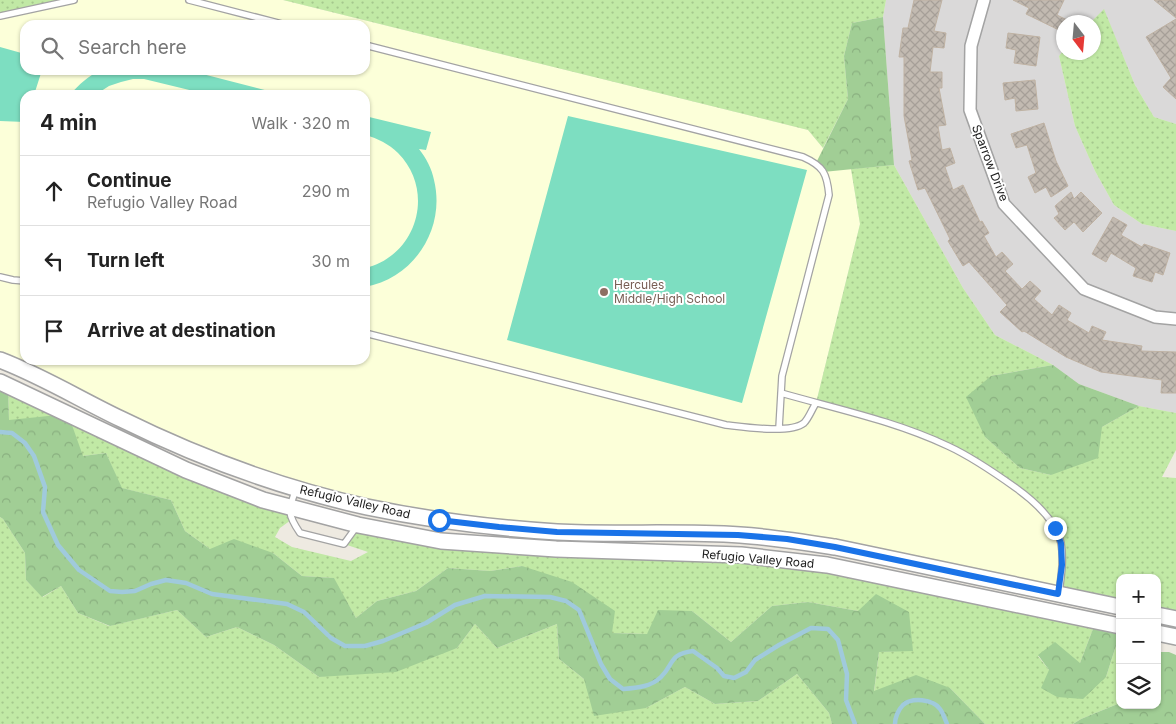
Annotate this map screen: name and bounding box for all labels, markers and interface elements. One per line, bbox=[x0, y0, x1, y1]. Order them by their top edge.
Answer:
north arrow bbox=[1056, 15, 1101, 60]
search box bbox=[20, 20, 370, 75]
icon: search bbox=[38, 34, 66, 62]
text: Search here bbox=[78, 36, 187, 59]
text: 4 min bbox=[40, 110, 97, 135]
text: Walk · 320 m bbox=[252, 113, 350, 133]
street label: Sparrow Drive bbox=[969, 122, 1012, 203]
text: Continue bbox=[87, 169, 172, 192]
icon: ahead bbox=[40, 177, 68, 205]
text: 290 m bbox=[302, 181, 350, 201]
text: Refugio Valley Road bbox=[87, 192, 238, 212]
icon: left bbox=[40, 247, 68, 275]
text: Turn left bbox=[87, 249, 165, 272]
text: 30 m bbox=[312, 251, 350, 271]
place label: Hercules Middle/High School bbox=[614, 277, 725, 306]
marker: Hercules Middle/High School bbox=[598, 286, 610, 298]
icon: arrive bbox=[40, 317, 68, 345]
text: Arrive at destination bbox=[87, 319, 276, 342]
street label: Refugio Valley Road bbox=[298, 481, 412, 522]
route start bbox=[428, 509, 451, 532]
route end bbox=[1044, 517, 1067, 540]
street label: Refugio Valley Road bbox=[701, 546, 815, 571]
map controls bbox=[1116, 574, 1161, 709]
button: + bbox=[1116, 574, 1161, 619]
button: − bbox=[1116, 619, 1161, 664]
button: layers bbox=[1116, 664, 1161, 709]

